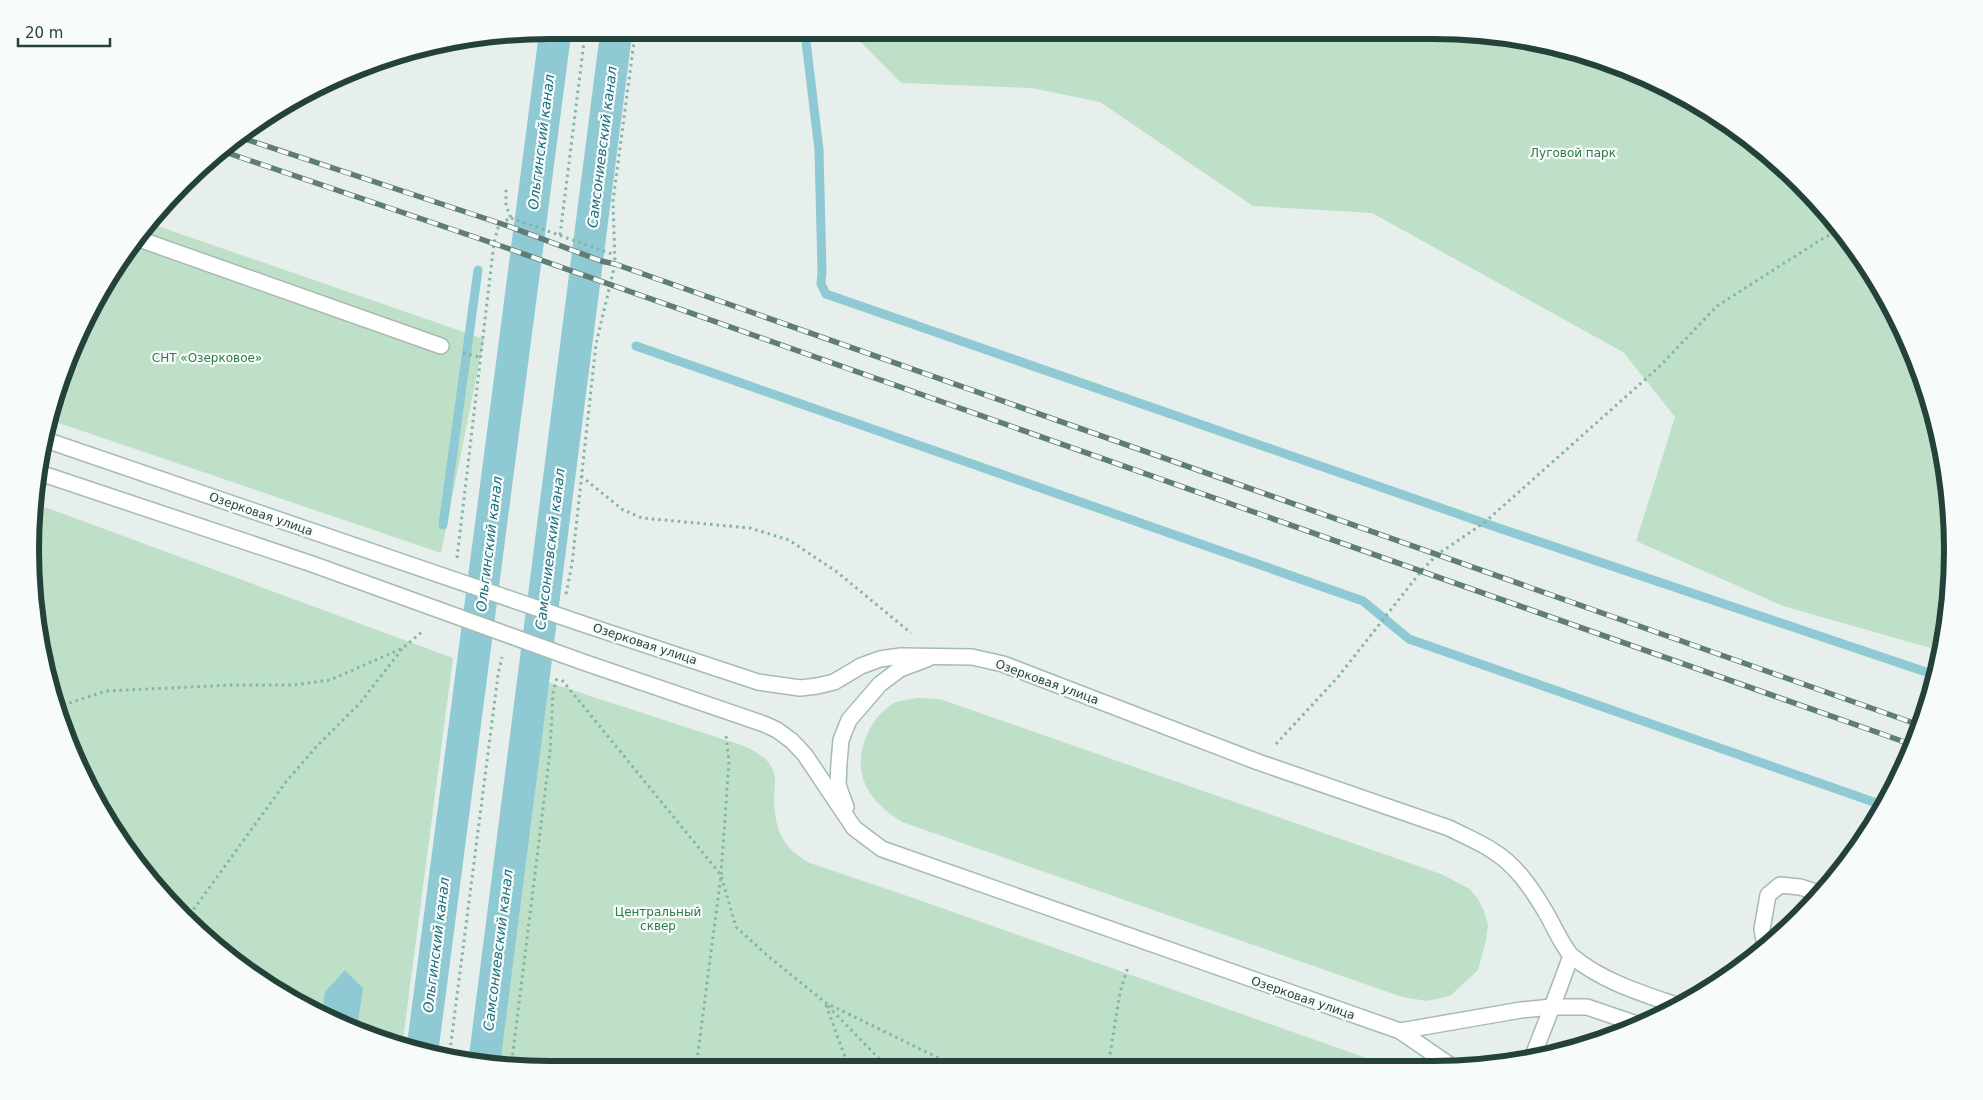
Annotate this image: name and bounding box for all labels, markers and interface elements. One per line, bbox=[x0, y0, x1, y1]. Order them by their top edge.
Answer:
scale bar bbox=[18, 15, 110, 47]
text: 20 m bbox=[25, 24, 63, 42]
water label: Самсониевский канал bbox=[584, 65, 620, 229]
water label: Ольгинский канал bbox=[525, 73, 557, 211]
park label: Луговой парк bbox=[1530, 146, 1616, 160]
park label: СНТ «Озерковое» bbox=[152, 351, 262, 365]
water label: Самсониевский канал bbox=[532, 467, 568, 631]
water label: Ольгинский канал bbox=[473, 475, 505, 613]
street label: Озерковая улица bbox=[207, 490, 315, 538]
street label: Озерковая улица bbox=[591, 621, 699, 667]
street label: Озерковая улица bbox=[993, 657, 1101, 707]
water label: Самсониевский канал bbox=[480, 868, 516, 1032]
water label: Ольгинский канал bbox=[420, 876, 452, 1014]
park label: Центральный сквер bbox=[615, 905, 701, 933]
street label: Озерковая улица bbox=[1249, 974, 1357, 1022]

